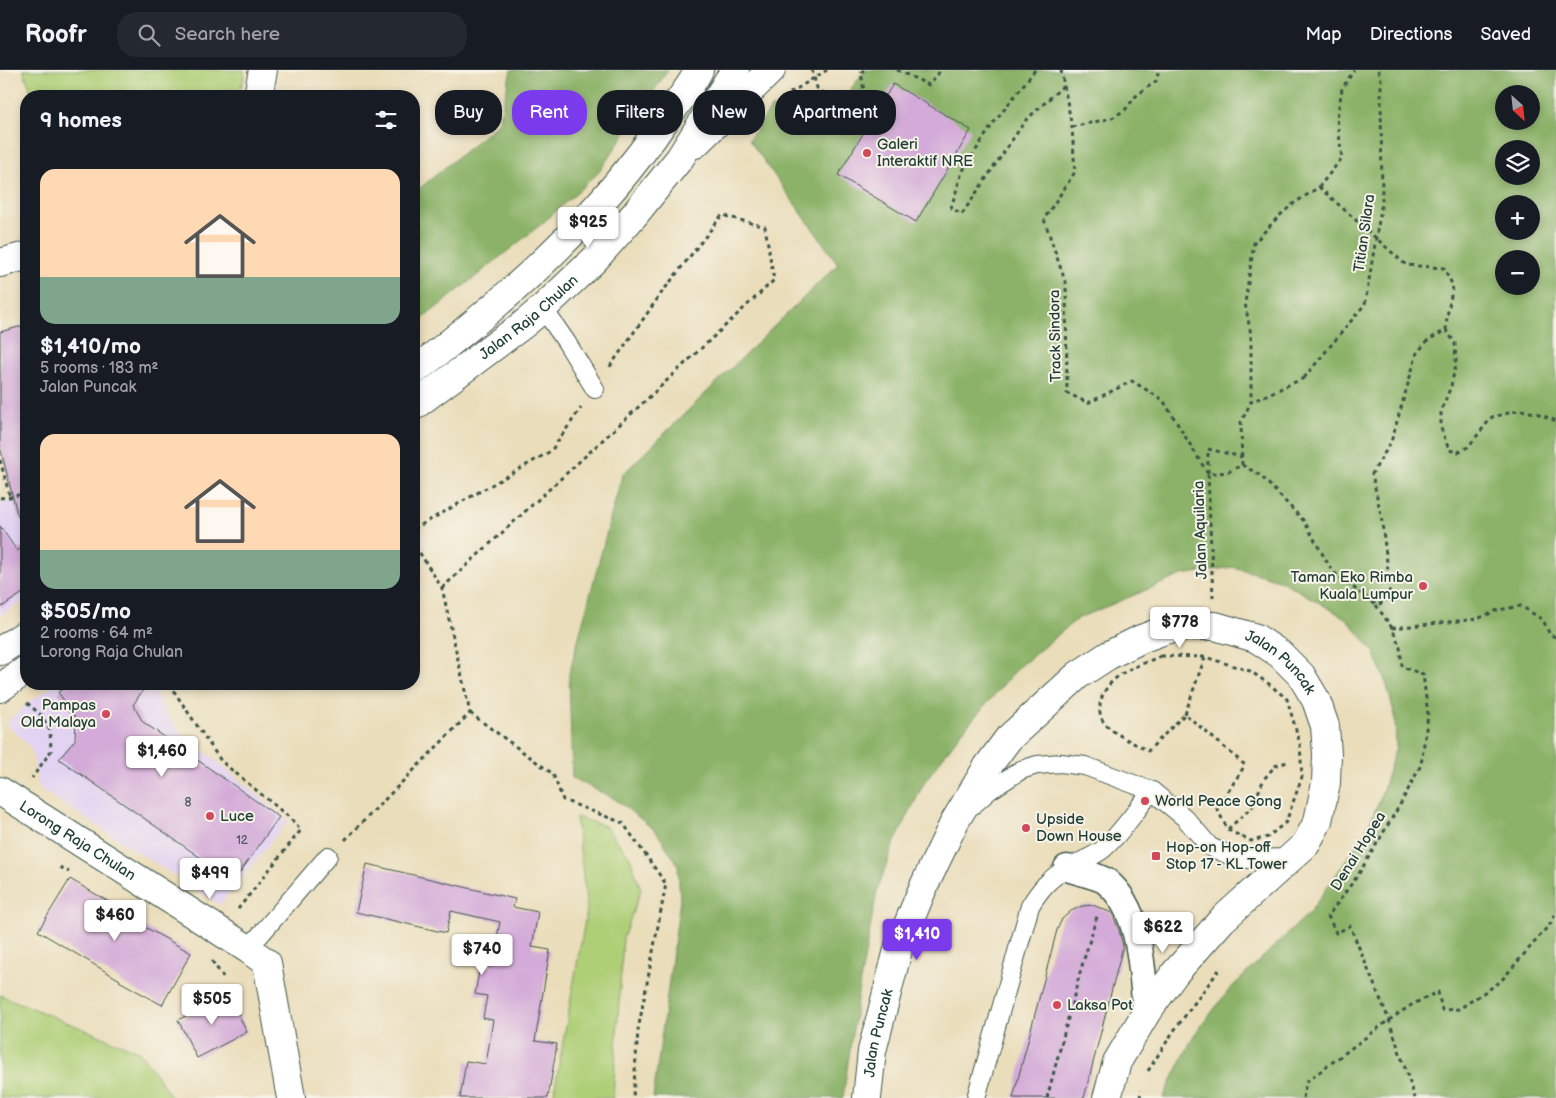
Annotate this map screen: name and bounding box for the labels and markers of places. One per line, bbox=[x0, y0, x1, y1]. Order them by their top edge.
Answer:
place label: Galeri Interaktif NRE bbox=[877, 135, 973, 171]
marker: Galeri Interaktif NRE bbox=[861, 147, 873, 159]
pin: $925 bbox=[558, 206, 618, 249]
place label: Taman Eko Rimba Kuala Lumpur bbox=[1290, 568, 1414, 604]
marker: Taman Eko Rimba Kuala Lumpur bbox=[1417, 580, 1429, 592]
pin: $778 bbox=[1150, 606, 1210, 649]
place label: Pampas Old Malaya bbox=[21, 696, 97, 732]
marker: Pampas Old Malaya bbox=[100, 708, 112, 720]
pin: $1,460 bbox=[121, 736, 203, 778]
place label: World Peace Gong bbox=[1155, 792, 1282, 811]
marker: World Peace Gong bbox=[1139, 795, 1151, 807]
place label: Luce bbox=[220, 807, 254, 826]
marker: Luce bbox=[204, 810, 216, 822]
place label: Upside Down House bbox=[1036, 810, 1122, 846]
marker: Upside Down House bbox=[1020, 822, 1032, 834]
place label: Hop-on Hop-off Stop 17 - KL Tower bbox=[1166, 838, 1288, 874]
marker: Hop-on Hop-off Stop 17 - KL Tower bbox=[1150, 850, 1162, 862]
pin: $499 bbox=[180, 858, 240, 900]
pin: $460 bbox=[85, 900, 145, 942]
pin: $622 bbox=[1133, 912, 1193, 954]
pin: $1,410 bbox=[876, 918, 958, 961]
pin: $740 bbox=[452, 934, 512, 976]
pin: $505 bbox=[182, 984, 242, 1026]
place label: Laksa Pot bbox=[1067, 996, 1133, 1015]
marker: Laksa Pot bbox=[1051, 999, 1063, 1011]

